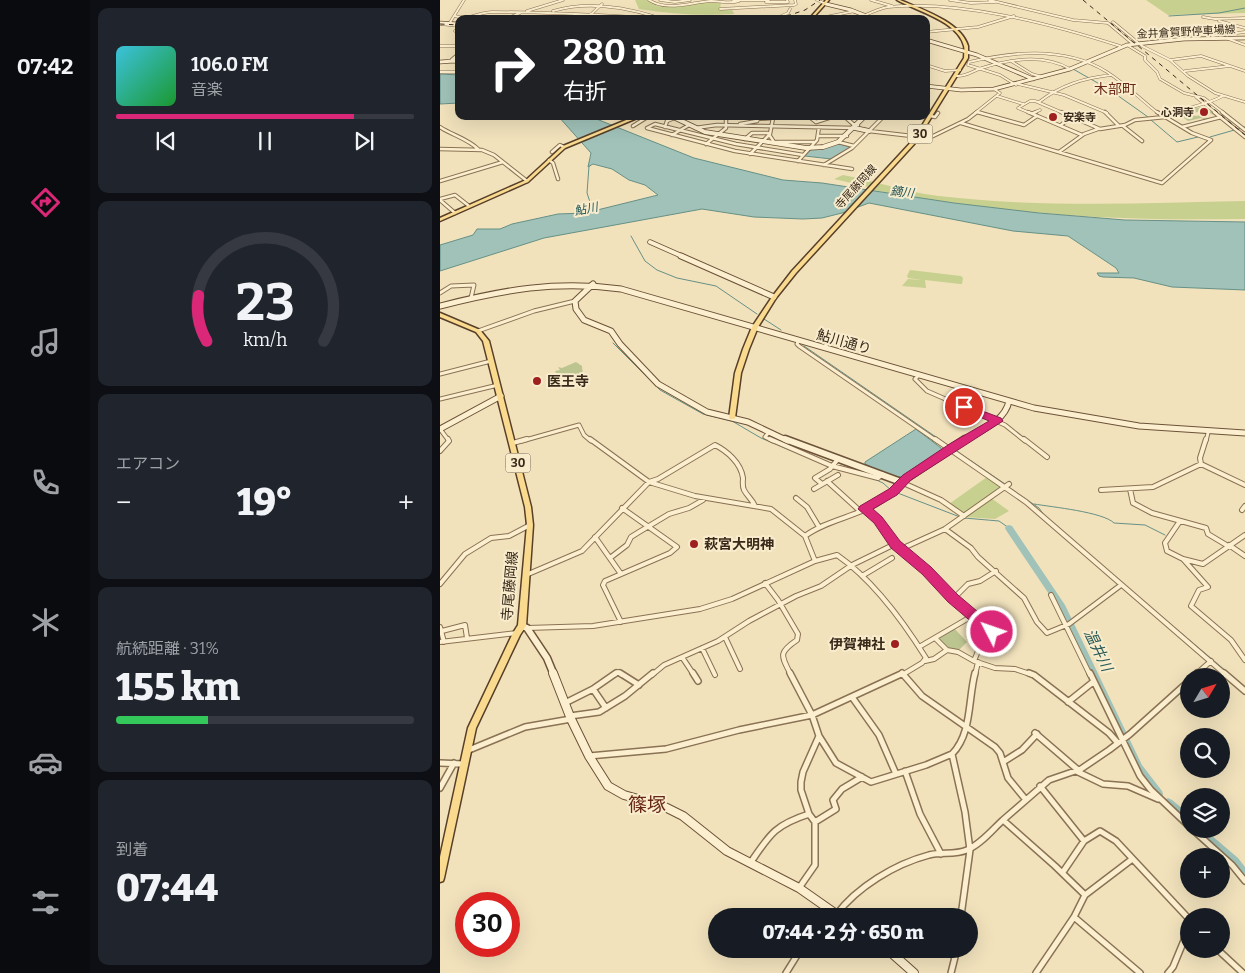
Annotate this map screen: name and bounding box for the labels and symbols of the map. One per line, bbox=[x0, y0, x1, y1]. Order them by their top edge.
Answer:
street label: 金井倉賀野停車場線 bbox=[1136, 23, 1236, 41]
district label: 木部町 bbox=[1094, 81, 1136, 98]
place label: 心洞寺 bbox=[1160, 106, 1194, 119]
marker: 心洞寺 bbox=[1198, 106, 1210, 118]
marker: 安楽寺 bbox=[1047, 111, 1059, 123]
place label: 安楽寺 bbox=[1063, 111, 1096, 124]
road number: 30 bbox=[908, 125, 932, 144]
street label: 寺尾藤岡線 bbox=[833, 162, 879, 212]
water label: 鏑川 bbox=[889, 184, 917, 200]
water label: 鮎川 bbox=[573, 199, 601, 218]
street label: 鮎川通り bbox=[815, 326, 873, 358]
place label: 医王寺 bbox=[547, 373, 589, 390]
marker: 医王寺 bbox=[531, 375, 543, 387]
pin bbox=[943, 386, 985, 428]
road number: 30 bbox=[506, 453, 530, 472]
place label: 萩宮大明神 bbox=[704, 536, 774, 553]
marker: 萩宮大明神 bbox=[688, 538, 700, 550]
street label: 寺尾藤岡線 bbox=[498, 550, 522, 622]
position arrow bbox=[965, 605, 1017, 657]
water label: 温井川 bbox=[1080, 626, 1117, 676]
place label: 伊賀神社 bbox=[829, 636, 885, 653]
marker: 伊賀神社 bbox=[889, 638, 901, 650]
north arrow bbox=[1180, 668, 1230, 718]
district label: 篠塚 bbox=[628, 793, 666, 816]
speed limit sign: 30 bbox=[455, 892, 520, 957]

